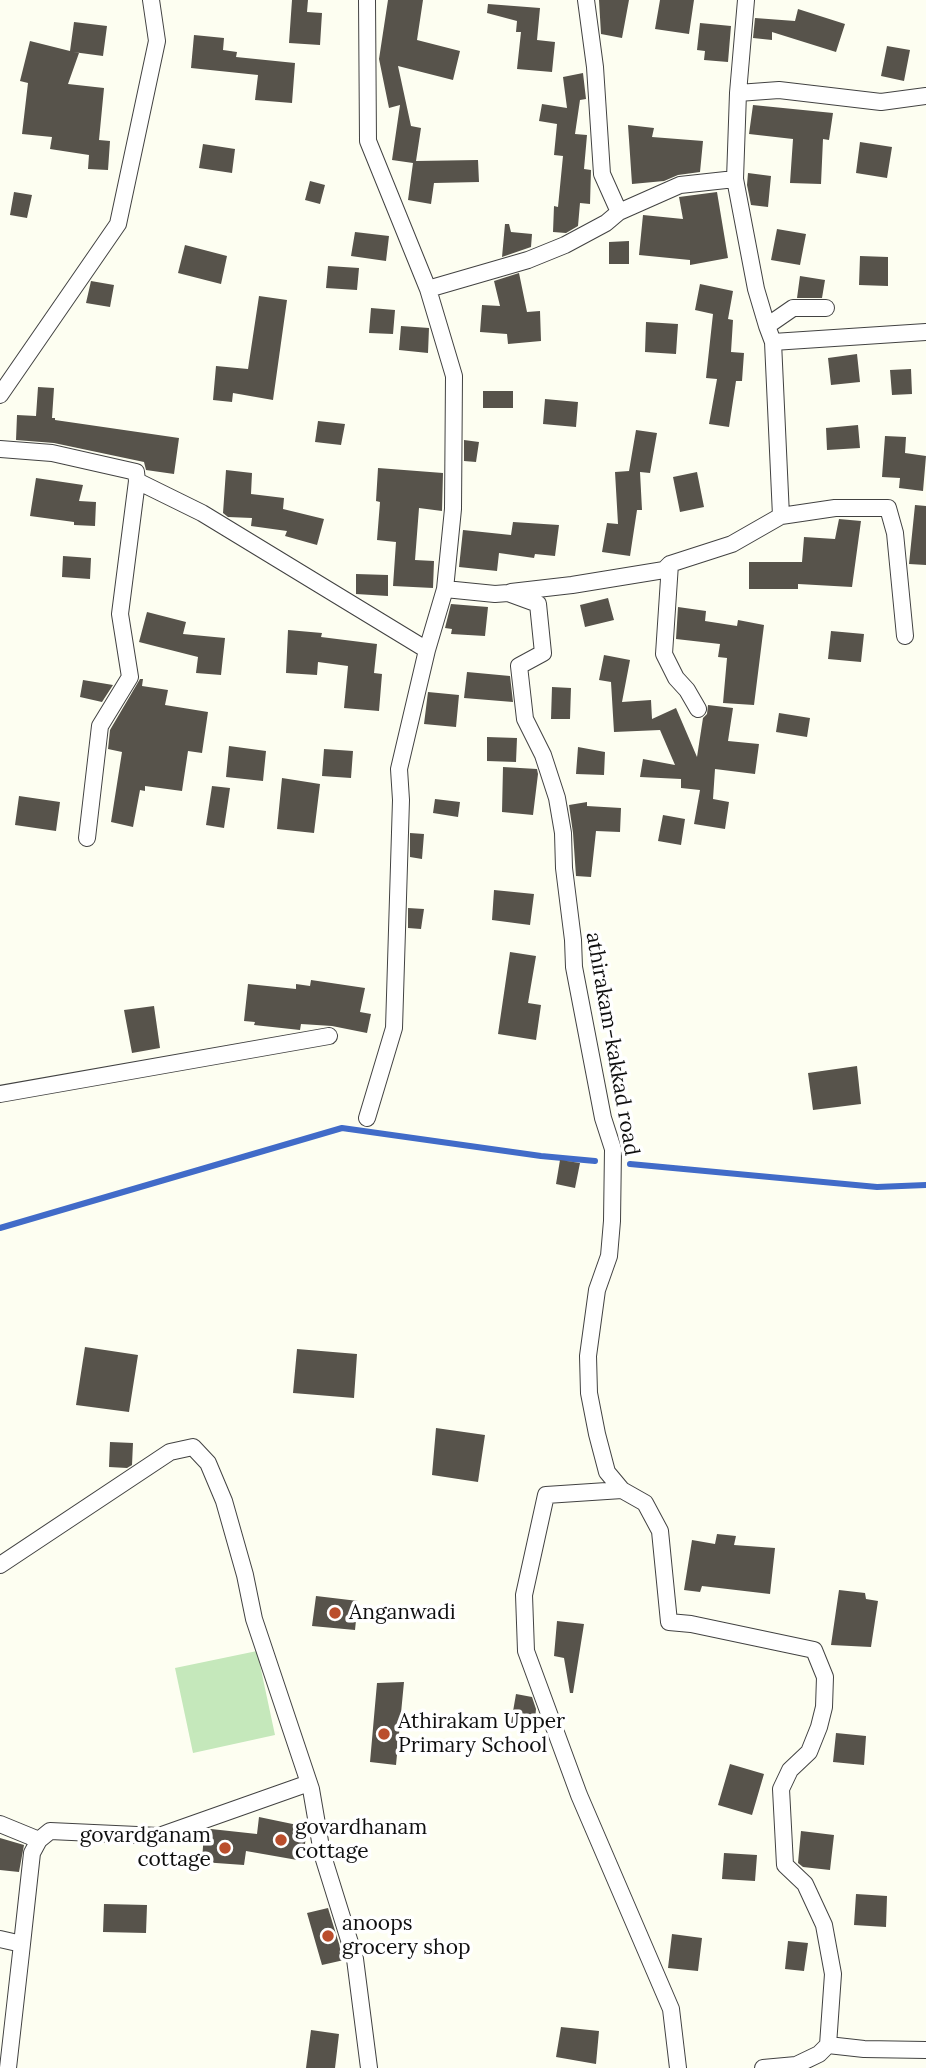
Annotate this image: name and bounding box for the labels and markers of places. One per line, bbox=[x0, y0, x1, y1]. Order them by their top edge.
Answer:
place label: Anganwadi bbox=[349, 1600, 456, 1626]
marker: Anganwadi bbox=[327, 1605, 343, 1621]
place label: Athirakam Upper Primary School bbox=[398, 1709, 565, 1759]
marker: Athirakam Upper Primary School bbox=[376, 1726, 392, 1742]
place label: govardhanam cottage bbox=[295, 1815, 427, 1865]
place label: govardganam cottage bbox=[80, 1823, 211, 1873]
marker: govardhanam cottage bbox=[273, 1832, 289, 1848]
marker: govardganam cottage bbox=[217, 1840, 233, 1856]
place label: anoops grocery shop bbox=[342, 1911, 470, 1961]
marker: anoops grocery shop bbox=[320, 1928, 336, 1944]

